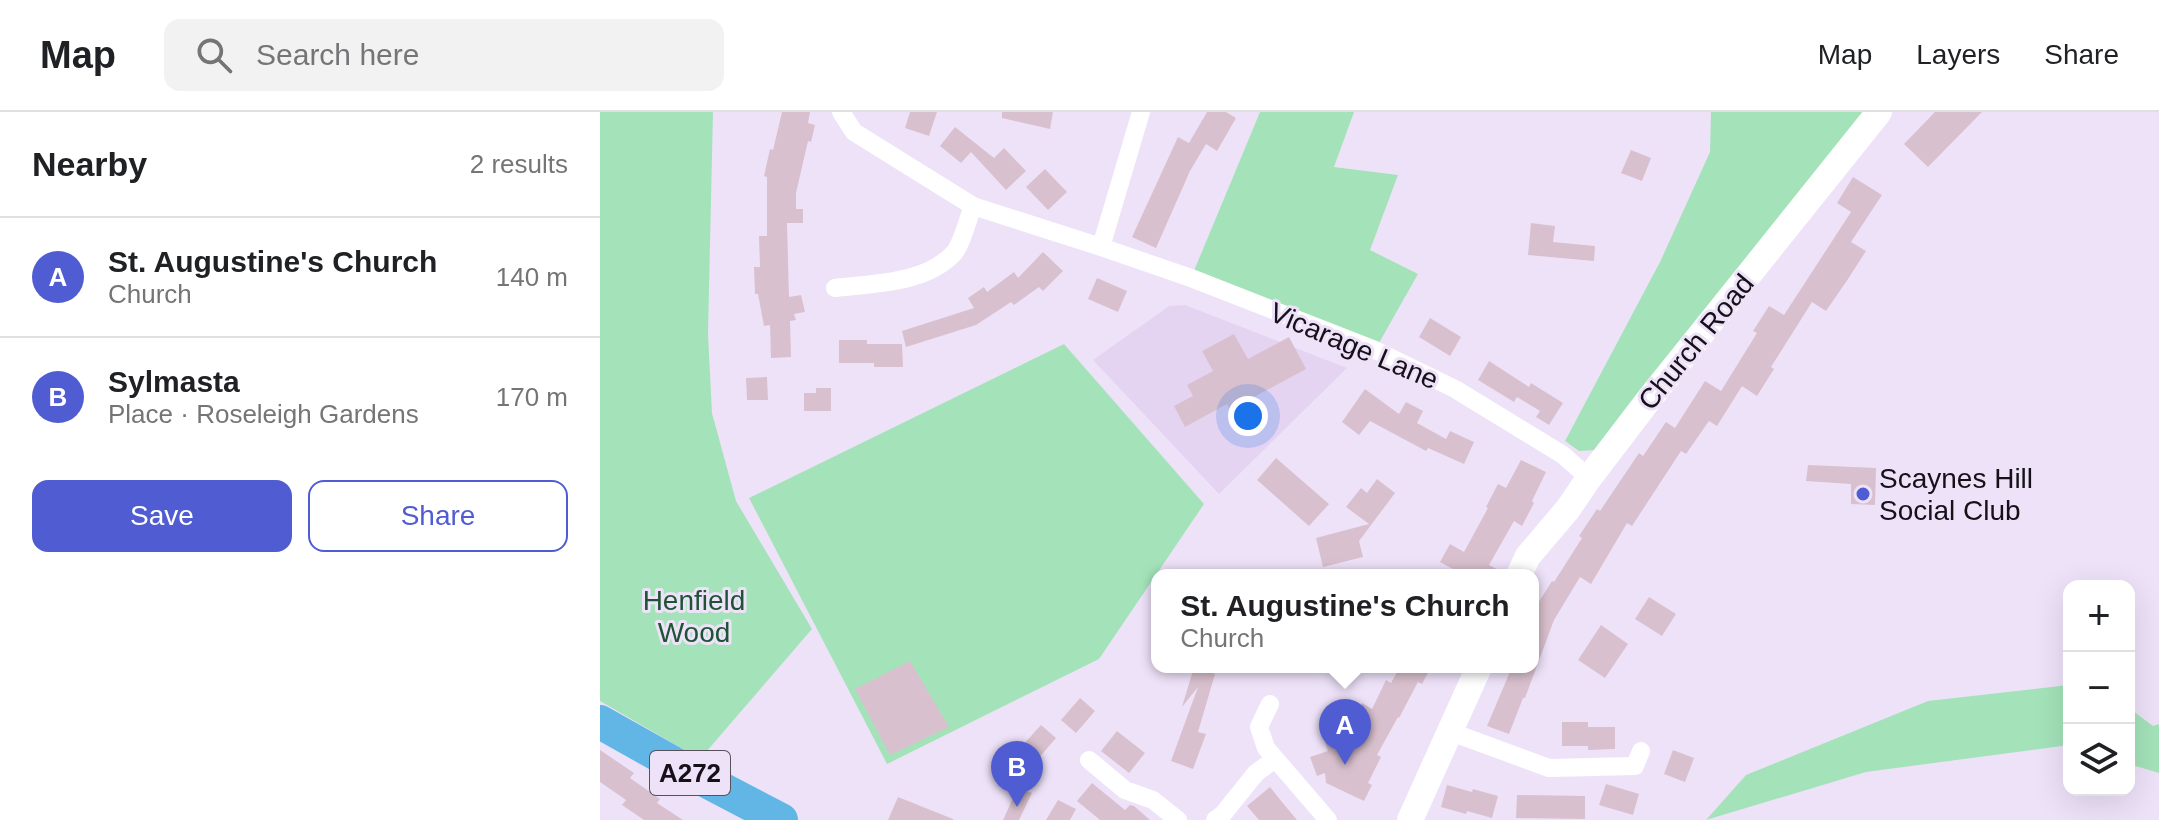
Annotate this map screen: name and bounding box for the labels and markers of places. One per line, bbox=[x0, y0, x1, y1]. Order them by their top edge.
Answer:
place label: Scaynes Hill Social Club bbox=[1879, 463, 2033, 526]
marker: Scaynes Hill Social Club bbox=[1854, 485, 1872, 503]
pin: A bbox=[1319, 699, 1371, 765]
pin: B bbox=[991, 741, 1043, 807]

